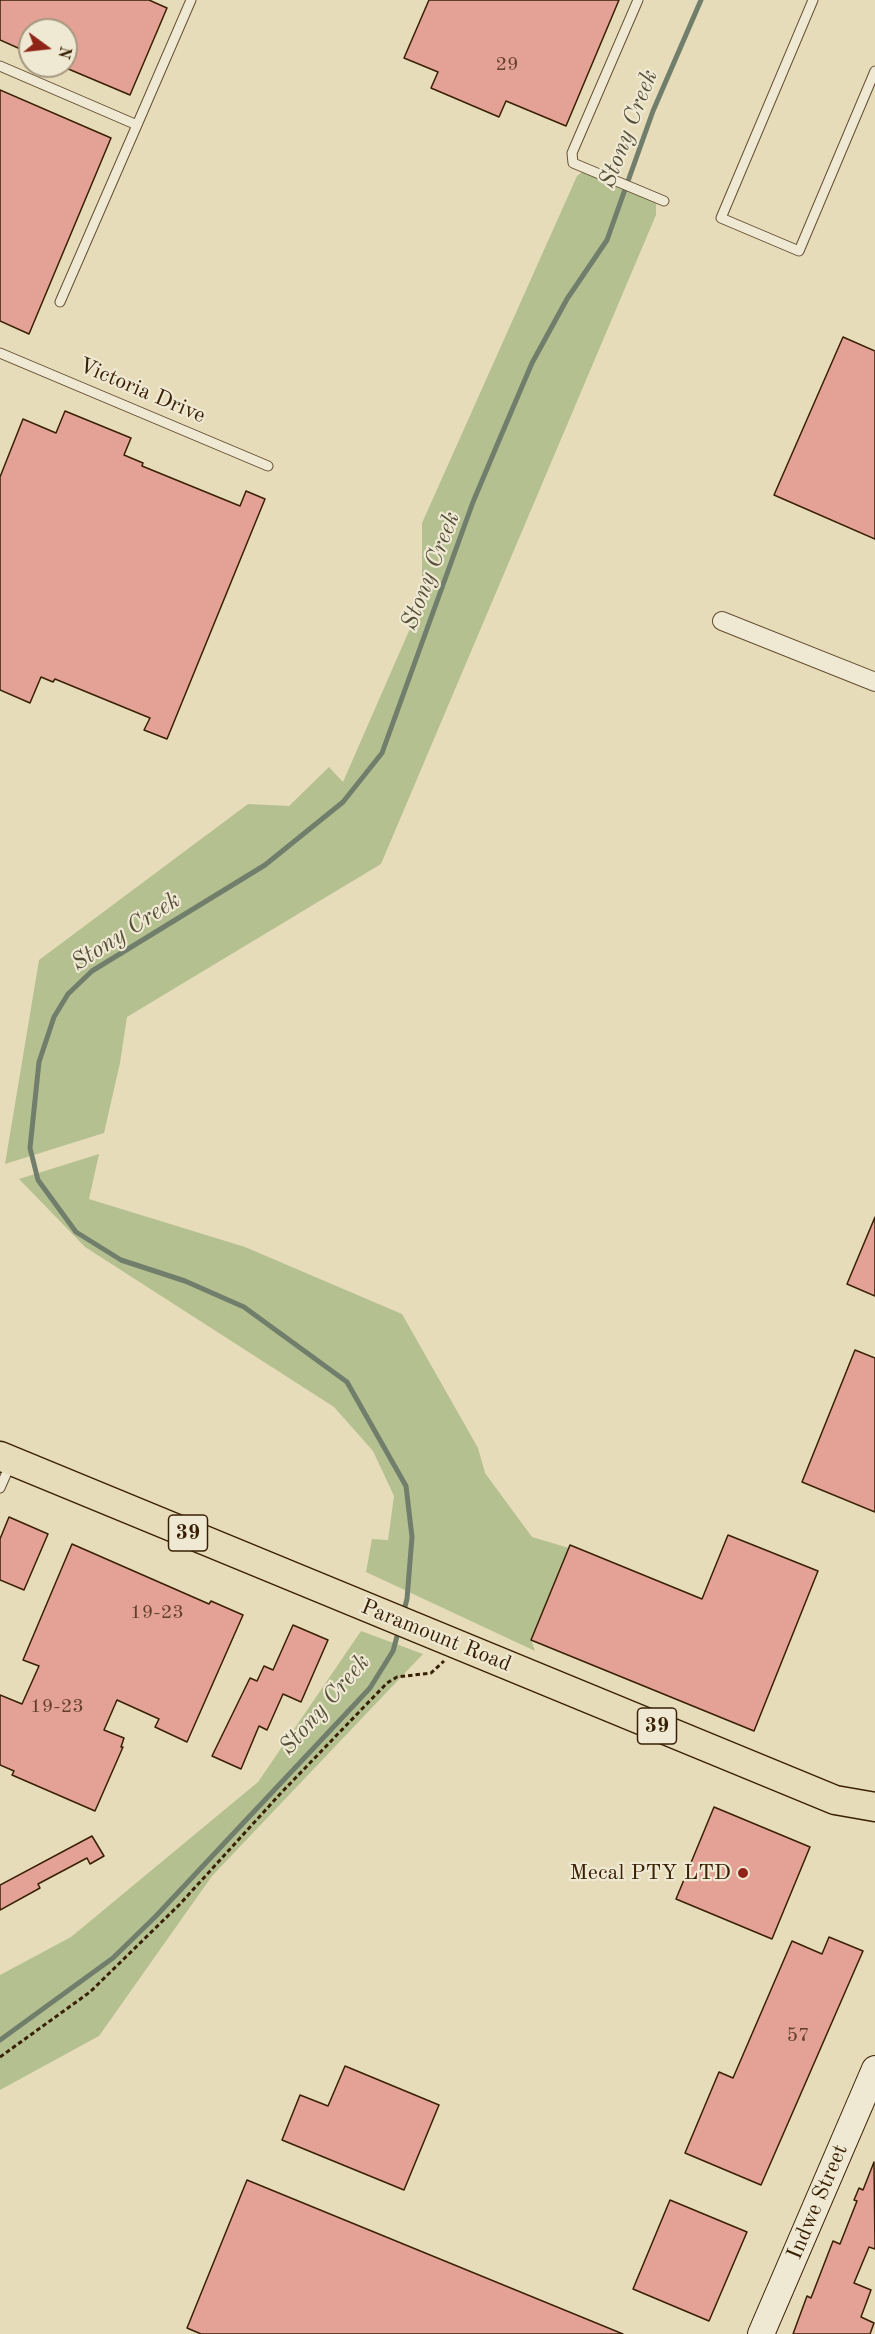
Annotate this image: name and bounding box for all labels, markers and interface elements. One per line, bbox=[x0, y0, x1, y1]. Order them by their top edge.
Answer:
north arrow bbox=[18, 18, 78, 78]
text: N bbox=[54, 44, 73, 60]
house number: 29 bbox=[495, 53, 519, 77]
water label: Stony Creek bbox=[593, 66, 665, 192]
street label: Victoria Drive bbox=[75, 352, 209, 430]
water label: Stony Creek bbox=[395, 508, 467, 634]
water label: Stony Creek bbox=[66, 886, 186, 978]
road number: 39 bbox=[168, 1515, 207, 1551]
street label: Paramount Road bbox=[357, 1594, 515, 1678]
house number: 19-23 bbox=[130, 1601, 184, 1625]
water label: Stony Creek bbox=[273, 1649, 377, 1761]
house number: 19-23 bbox=[30, 1695, 84, 1719]
road number: 39 bbox=[638, 1708, 676, 1744]
place label: Mecal PTY LTD bbox=[569, 1860, 731, 1886]
marker: Mecal PTY LTD bbox=[736, 1866, 750, 1880]
house number: 57 bbox=[786, 2024, 810, 2048]
street label: Indwe Street bbox=[782, 2140, 854, 2264]

